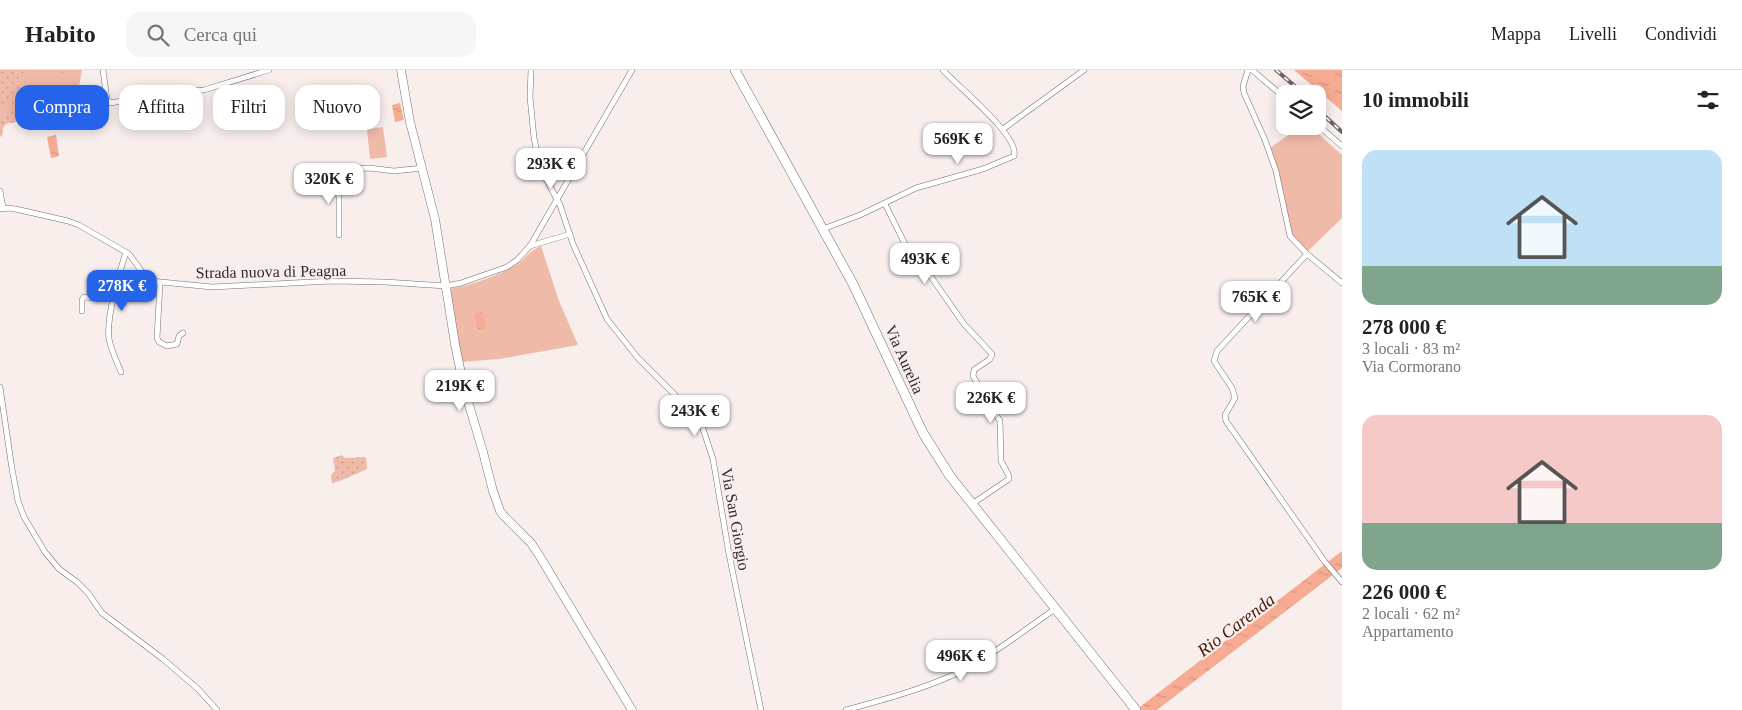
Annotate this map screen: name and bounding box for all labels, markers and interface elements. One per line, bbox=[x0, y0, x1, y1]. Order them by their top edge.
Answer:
search box bbox=[126, 12, 476, 57]
text: Habito bbox=[25, 21, 96, 47]
icon: search bbox=[144, 21, 172, 49]
text: Cerca qui bbox=[184, 24, 257, 45]
text: Mappa bbox=[1491, 24, 1541, 44]
text: Livelli bbox=[1569, 24, 1617, 44]
text: Condividi bbox=[1645, 24, 1717, 44]
chip: Compra bbox=[15, 85, 109, 130]
chip: Affitta bbox=[119, 85, 203, 130]
chip: Filtri bbox=[213, 85, 285, 130]
chip: Nuovo bbox=[295, 85, 380, 130]
map controls bbox=[1276, 85, 1326, 135]
button: layers bbox=[1276, 85, 1326, 135]
icon: filters bbox=[1694, 86, 1722, 114]
text: 10 immobili bbox=[1362, 88, 1469, 112]
pin: 569K € bbox=[917, 122, 999, 165]
text: 569K € bbox=[934, 130, 982, 147]
pin: 293K € bbox=[510, 148, 592, 190]
text: 293K € bbox=[527, 155, 575, 172]
pin: 320K € bbox=[288, 162, 370, 205]
text: 320K € bbox=[305, 170, 353, 187]
icon: home bbox=[1497, 182, 1587, 272]
pin: 493K € bbox=[884, 242, 966, 285]
text: 493K € bbox=[901, 250, 949, 267]
street label: Strada nuova di Peagna bbox=[196, 262, 346, 282]
pin: 278K € bbox=[81, 270, 163, 312]
text: 278K € bbox=[98, 277, 146, 294]
pin: 765K € bbox=[1215, 280, 1297, 323]
text: 765K € bbox=[1232, 288, 1280, 305]
text: 278 000 € bbox=[1362, 315, 1446, 339]
street label: Via Aurelia bbox=[882, 322, 927, 396]
text: 3 locali · 83 m² bbox=[1362, 340, 1460, 357]
text: Via Cormorano bbox=[1362, 358, 1461, 375]
pin: 219K € bbox=[419, 370, 501, 412]
text: 219K € bbox=[436, 377, 484, 394]
pin: 226K € bbox=[950, 382, 1032, 424]
text: 226K € bbox=[967, 389, 1015, 406]
pin: 243K € bbox=[654, 394, 736, 437]
text: 243K € bbox=[671, 402, 719, 419]
icon: home bbox=[1497, 447, 1587, 537]
street label: Via San Giorgio bbox=[717, 467, 753, 572]
text: 226 000 € bbox=[1362, 580, 1446, 604]
water label: Rio Carenda bbox=[1193, 589, 1279, 661]
text: 2 locali · 62 m² bbox=[1362, 605, 1460, 622]
text: Appartamento bbox=[1362, 623, 1454, 640]
pin: 496K € bbox=[920, 640, 1002, 682]
text: 496K € bbox=[937, 647, 985, 664]

